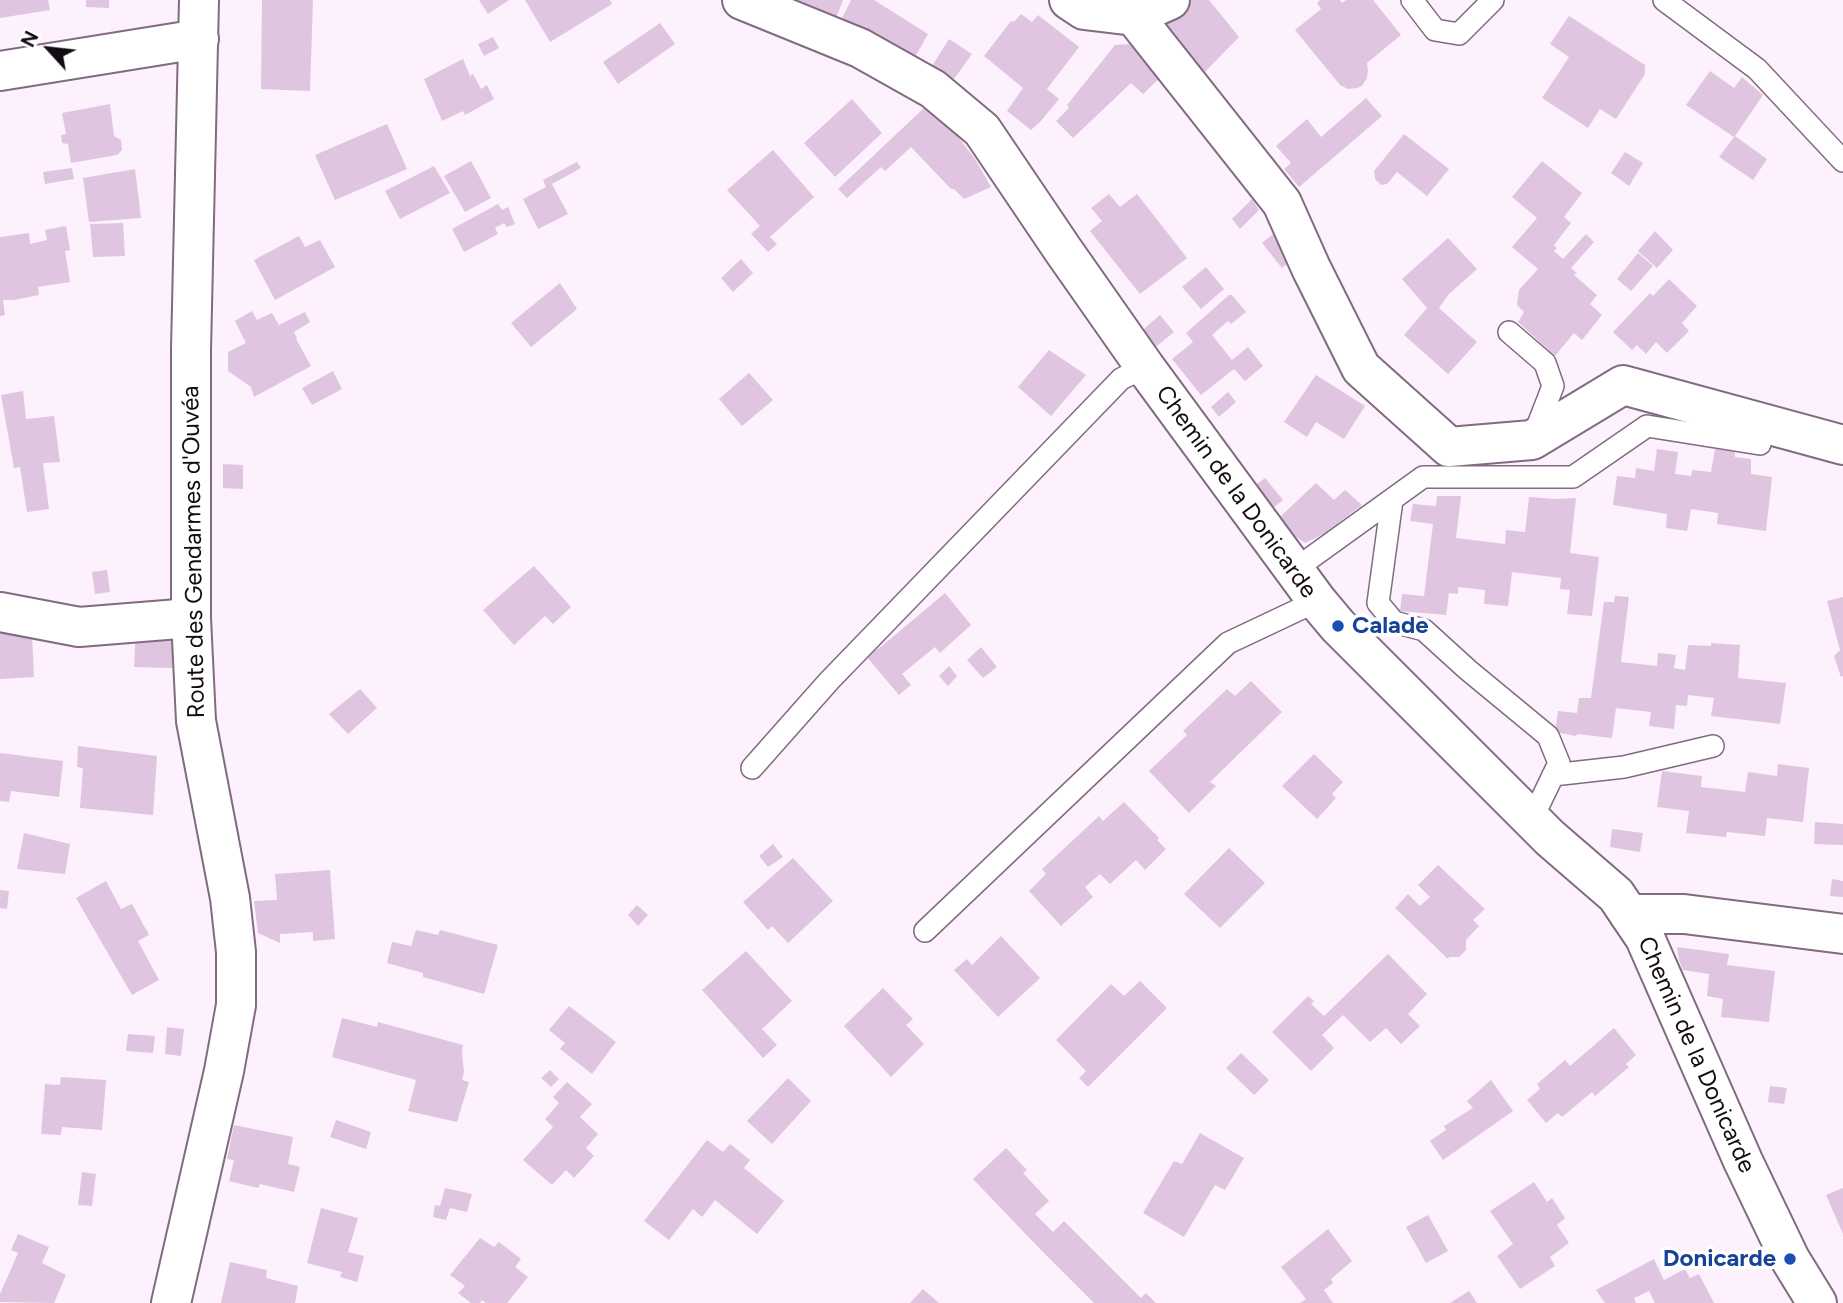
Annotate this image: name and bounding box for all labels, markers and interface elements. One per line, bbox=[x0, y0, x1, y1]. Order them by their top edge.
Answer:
north arrow bbox=[14, 14, 84, 84]
text: N bbox=[16, 27, 43, 51]
street label: Chemin de la Donicarde bbox=[1149, 380, 1323, 604]
street label: Route des Gendarmes d'Ouvéa bbox=[177, 385, 211, 719]
place label: Calade bbox=[1352, 612, 1428, 640]
marker: Calade bbox=[1330, 618, 1346, 634]
street label: Chemin de la Donicarde bbox=[1631, 932, 1761, 1178]
place label: Donicarde bbox=[1663, 1245, 1776, 1273]
marker: Donicarde bbox=[1782, 1251, 1798, 1267]

